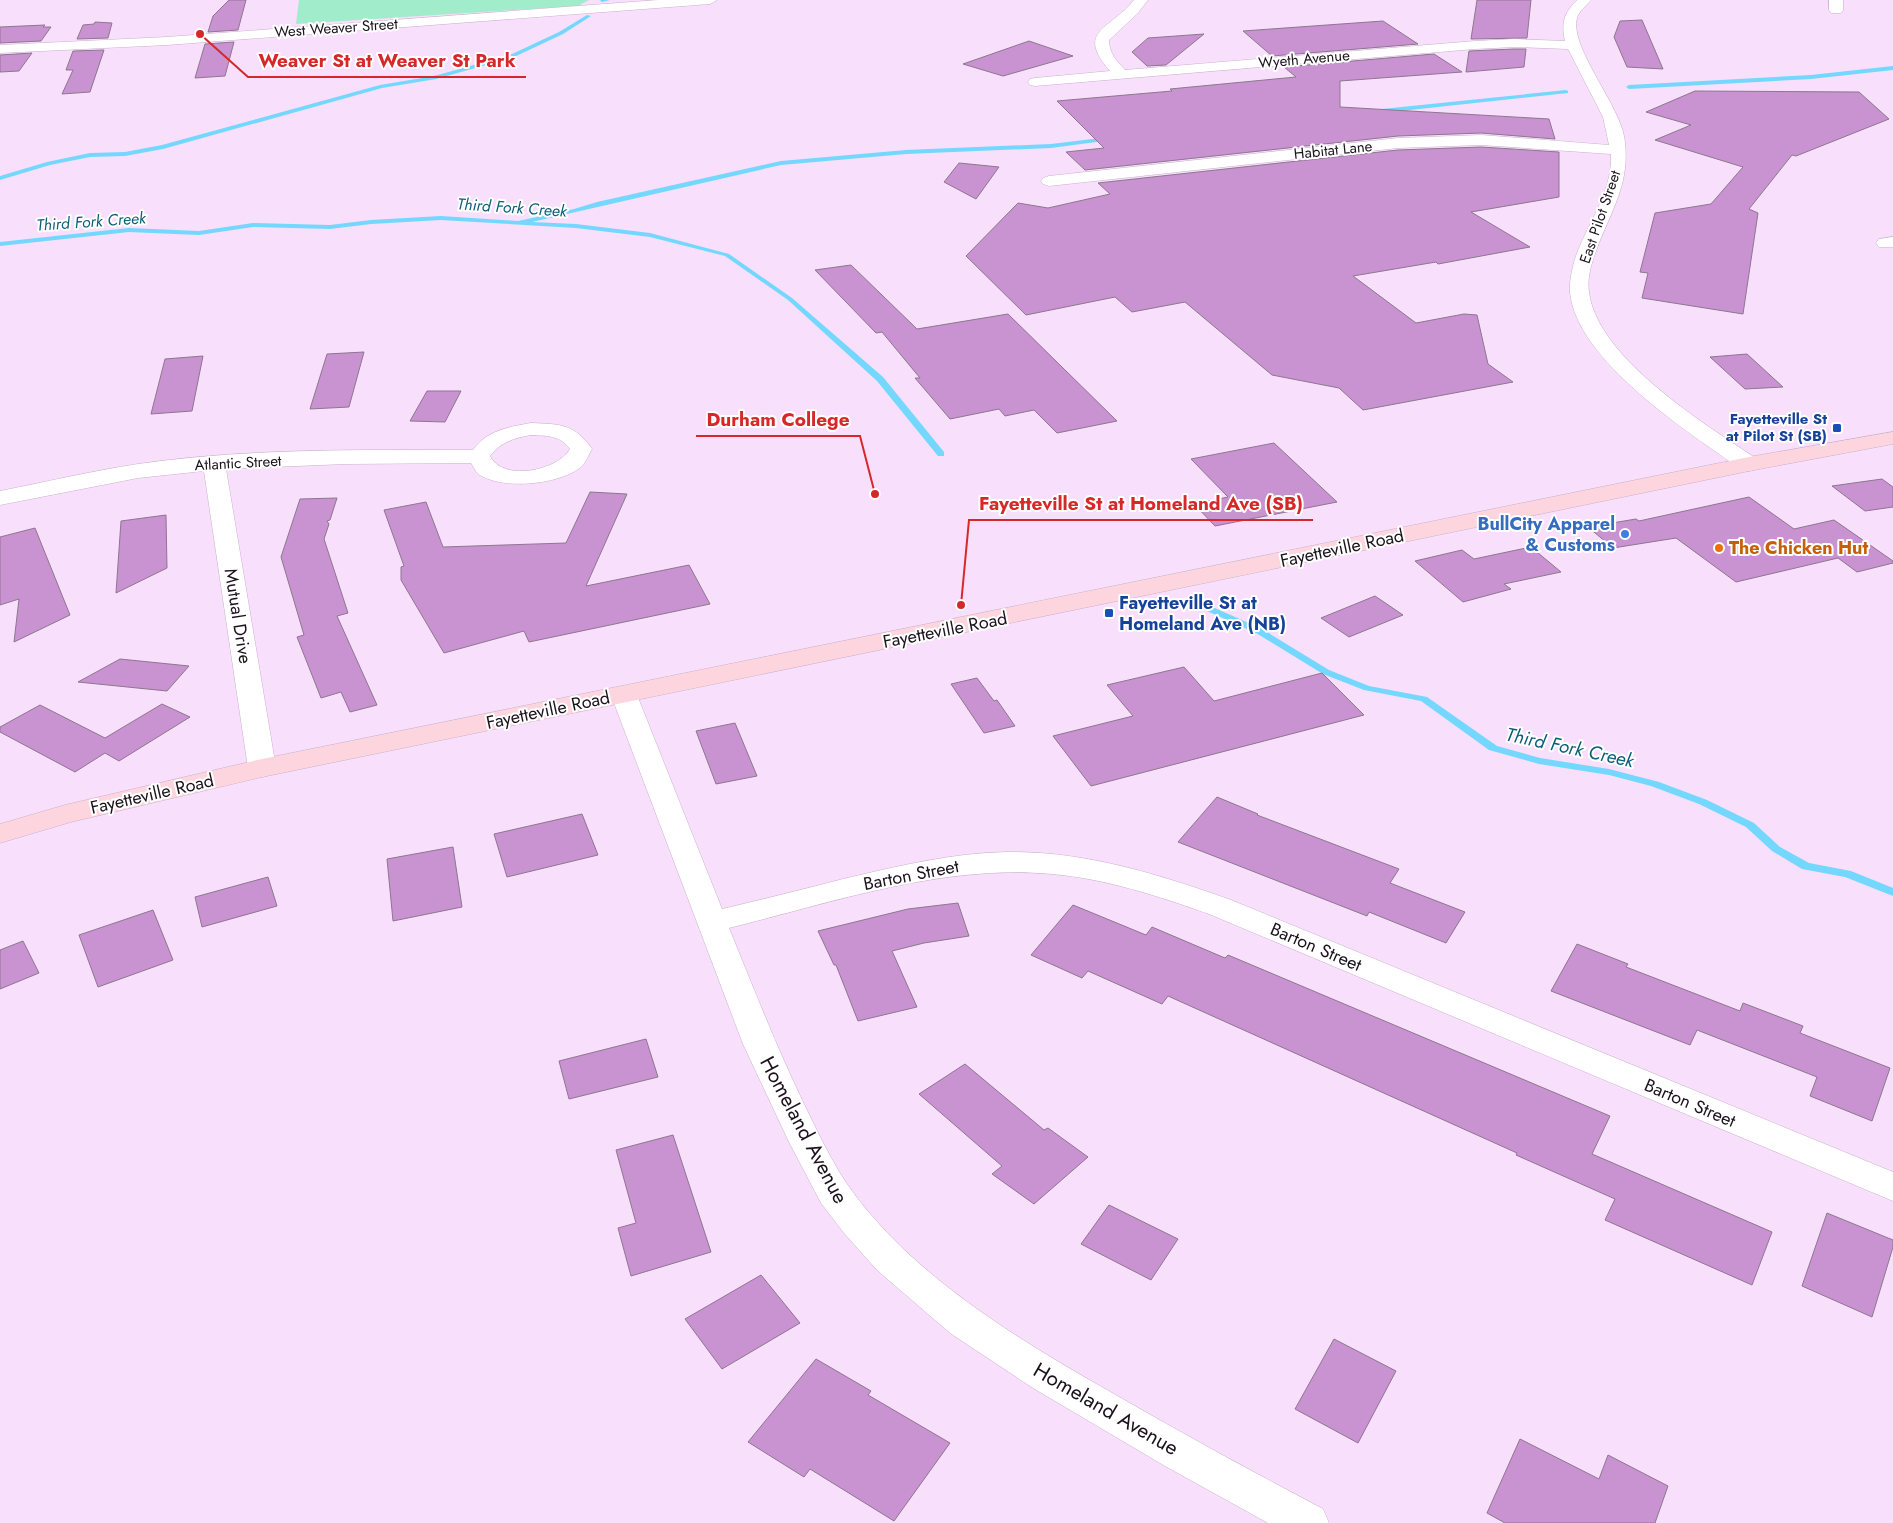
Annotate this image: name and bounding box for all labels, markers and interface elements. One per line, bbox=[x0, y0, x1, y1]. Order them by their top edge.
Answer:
street label: West Weaver Street bbox=[274, 13, 399, 43]
callout: Weaver St at Weaver St Park bbox=[248, 43, 526, 77]
street label: Wyeth Avenue bbox=[1257, 44, 1351, 74]
text: Weaver St at Weaver St Park bbox=[258, 47, 516, 74]
street label: Habitat Lane bbox=[1293, 135, 1374, 165]
street label: East Pilot Street bbox=[1574, 167, 1626, 267]
water label: Third Fork Creek bbox=[456, 192, 569, 223]
water label: Third Fork Creek bbox=[36, 206, 148, 237]
callout: Durham College bbox=[696, 402, 860, 436]
text: Durham College bbox=[706, 406, 850, 433]
place label: Fayetteville St at Pilot St (SB) bbox=[1726, 408, 1827, 447]
marker: Fayetteville St at Pilot St (SB) bbox=[1831, 422, 1843, 434]
street label: Atlantic Street bbox=[194, 450, 282, 476]
callout: Fayetteville St at Homeland Ave (SB) bbox=[969, 486, 1313, 520]
text: Fayetteville St at Homeland Ave (SB) bbox=[979, 490, 1303, 517]
place label: BullCity Apparel & Customs bbox=[1477, 511, 1615, 558]
street label: Fayetteville Road bbox=[1278, 522, 1406, 574]
marker: BullCity Apparel & Customs bbox=[1619, 528, 1631, 540]
place label: The Chicken Hut bbox=[1729, 535, 1868, 561]
marker: The Chicken Hut bbox=[1713, 542, 1725, 554]
street label: Mutual Drive bbox=[218, 567, 258, 665]
place label: Fayetteville St at Homeland Ave (NB) bbox=[1119, 590, 1286, 637]
street label: Fayetteville Road bbox=[881, 605, 1009, 655]
marker: Fayetteville St at Homeland Ave (NB) bbox=[1103, 607, 1115, 619]
street label: Fayetteville Road bbox=[484, 684, 612, 736]
water label: Third Fork Creek bbox=[1503, 721, 1637, 774]
street label: Fayetteville Road bbox=[88, 767, 216, 821]
street label: Barton Street bbox=[861, 853, 962, 897]
street label: Barton Street bbox=[1266, 916, 1366, 978]
street label: Homeland Avenue bbox=[752, 1051, 856, 1209]
street label: Barton Street bbox=[1640, 1072, 1740, 1134]
street label: Homeland Avenue bbox=[1028, 1355, 1184, 1463]

